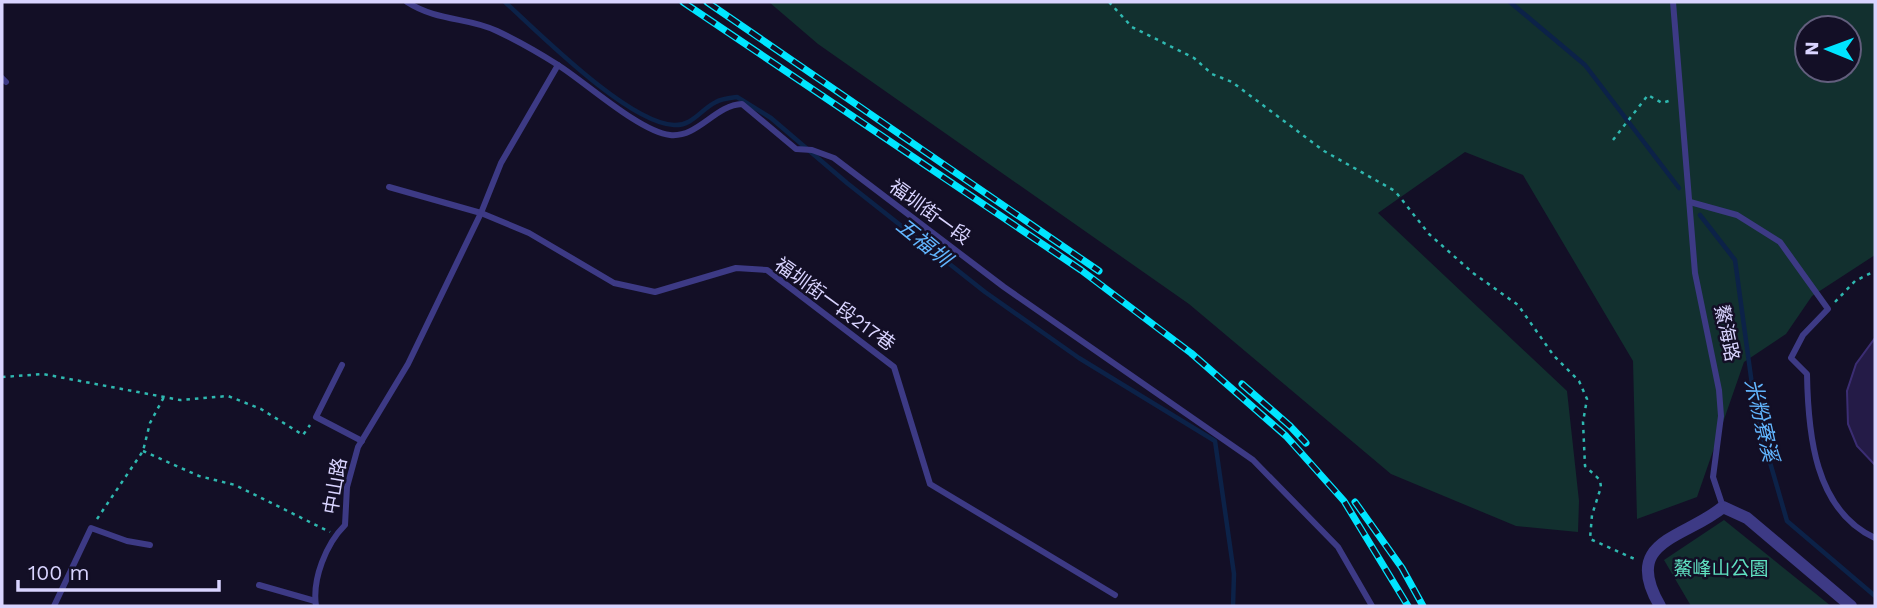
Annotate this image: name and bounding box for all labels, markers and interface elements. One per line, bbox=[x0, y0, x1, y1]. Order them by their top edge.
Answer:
north arrow bbox=[1793, 14, 1863, 84]
text: N bbox=[1800, 41, 1823, 56]
street label: 福圳街一段 bbox=[885, 175, 975, 249]
water label: 五福圳 bbox=[892, 212, 959, 273]
street label: 福圳街一段217巷 bbox=[770, 253, 900, 355]
street label: 鰲海路 bbox=[1710, 303, 1744, 363]
water label: 米粉寮溪 bbox=[1740, 376, 1784, 467]
street label: 中山路 bbox=[319, 456, 351, 516]
scale bar bbox=[18, 548, 219, 592]
park label: 鰲峰山公園 bbox=[1673, 557, 1769, 580]
text: 100 m bbox=[28, 560, 90, 585]

